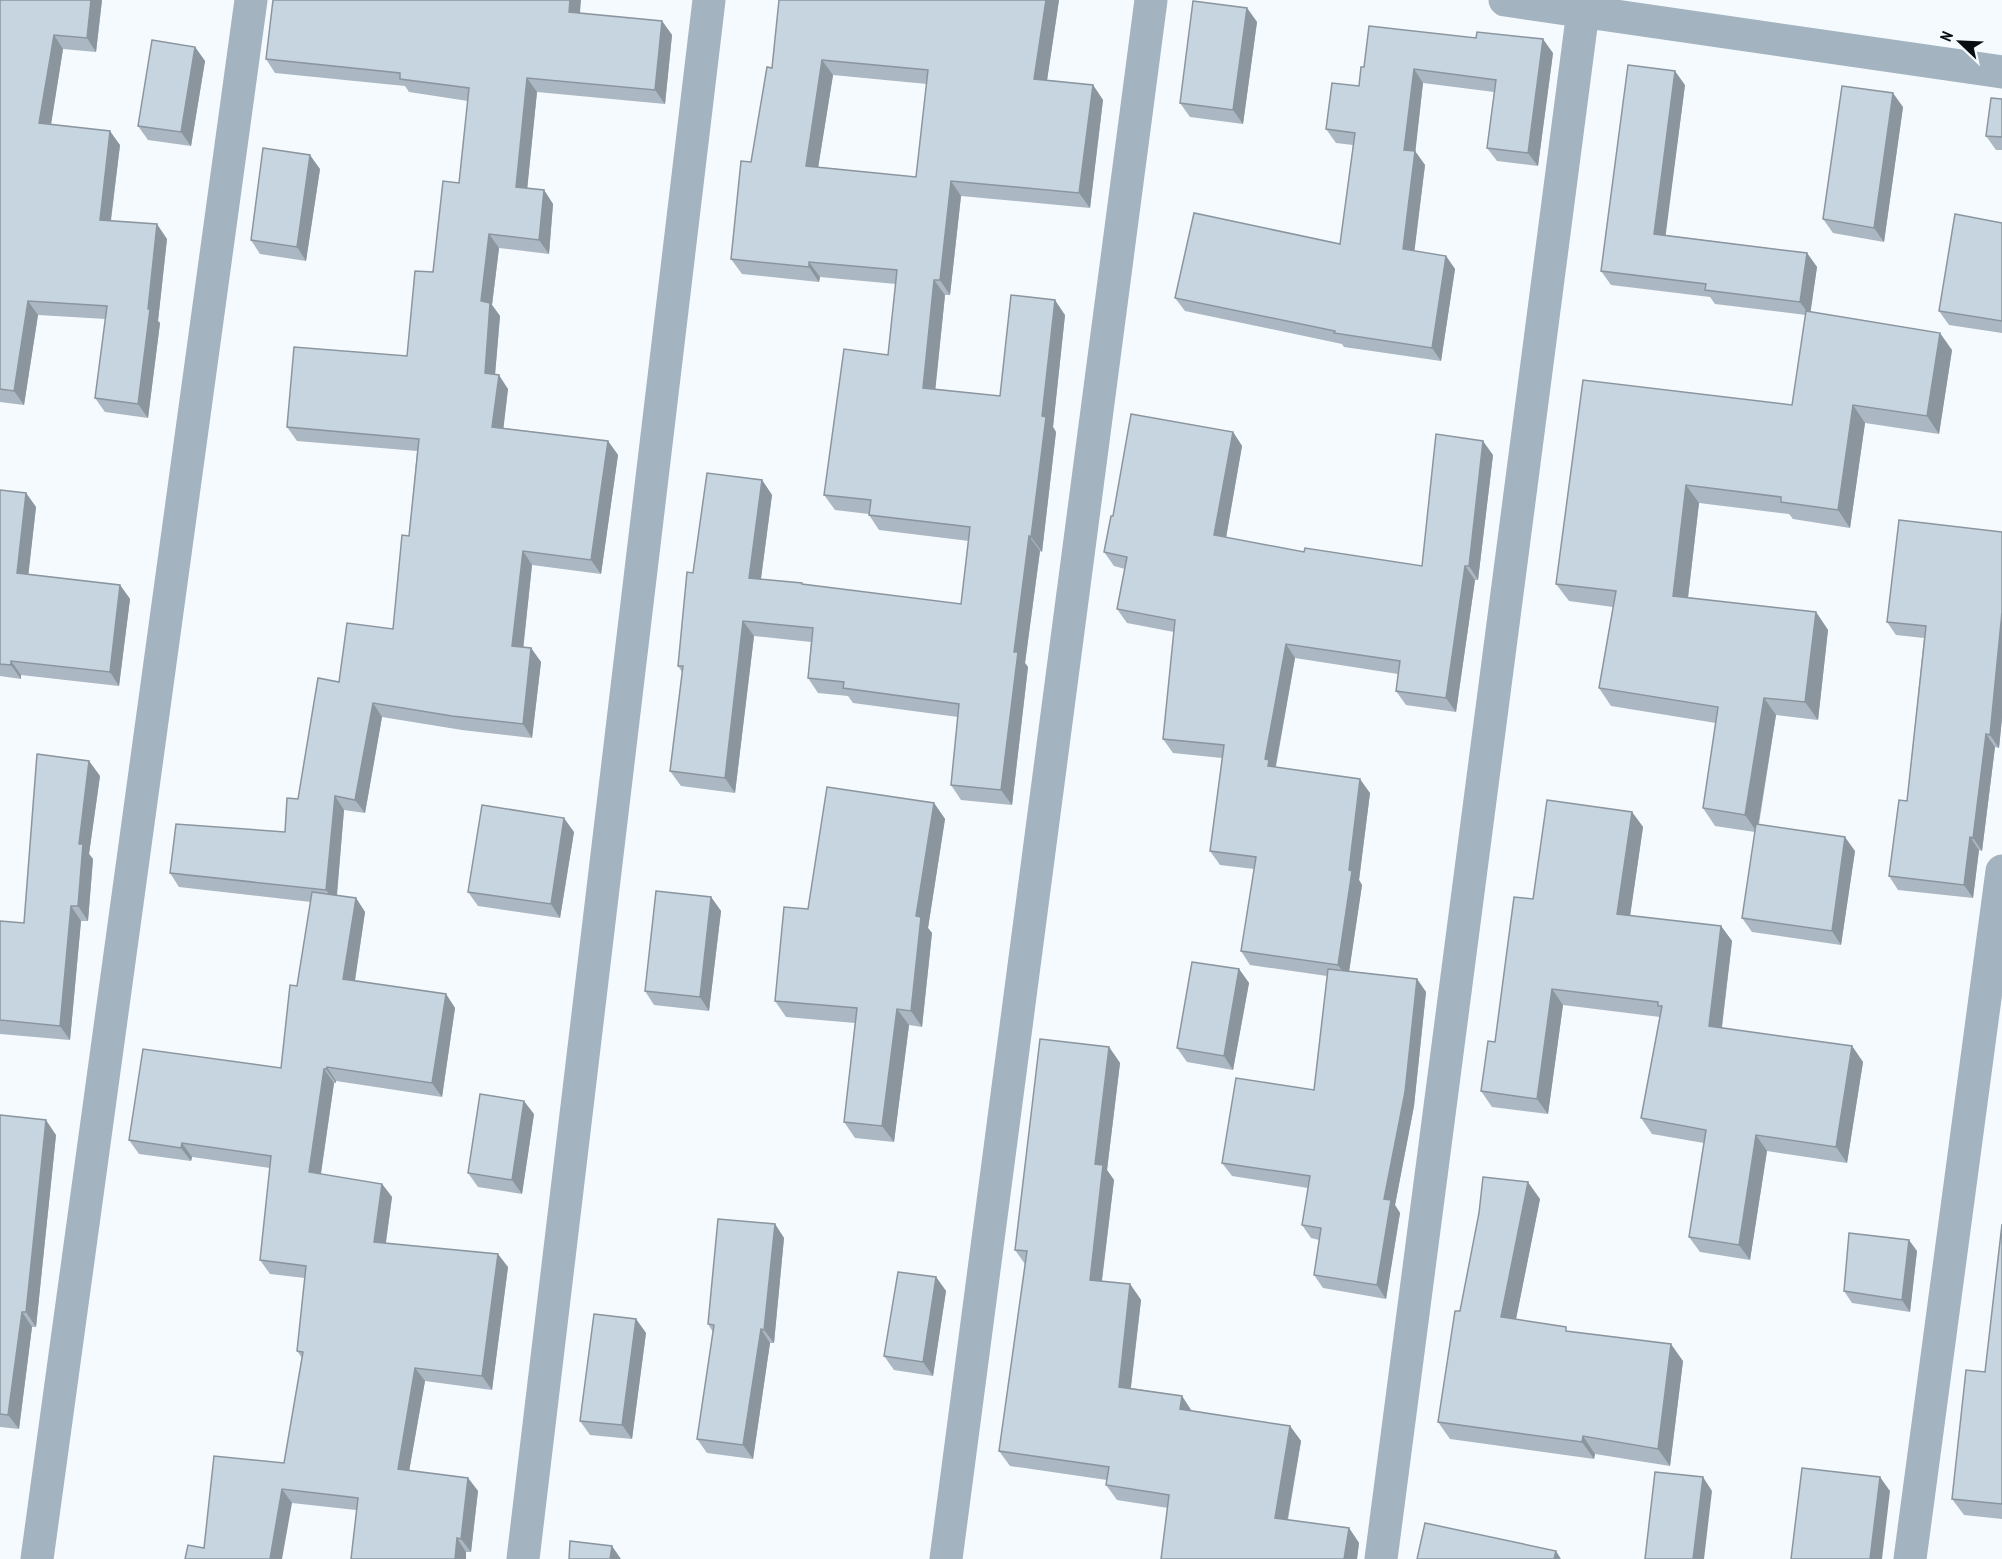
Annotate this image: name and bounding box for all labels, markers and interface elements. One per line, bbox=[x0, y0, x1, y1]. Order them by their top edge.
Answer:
north arrow bbox=[1930, 12, 1990, 72]
text: N bbox=[1935, 28, 1957, 44]

